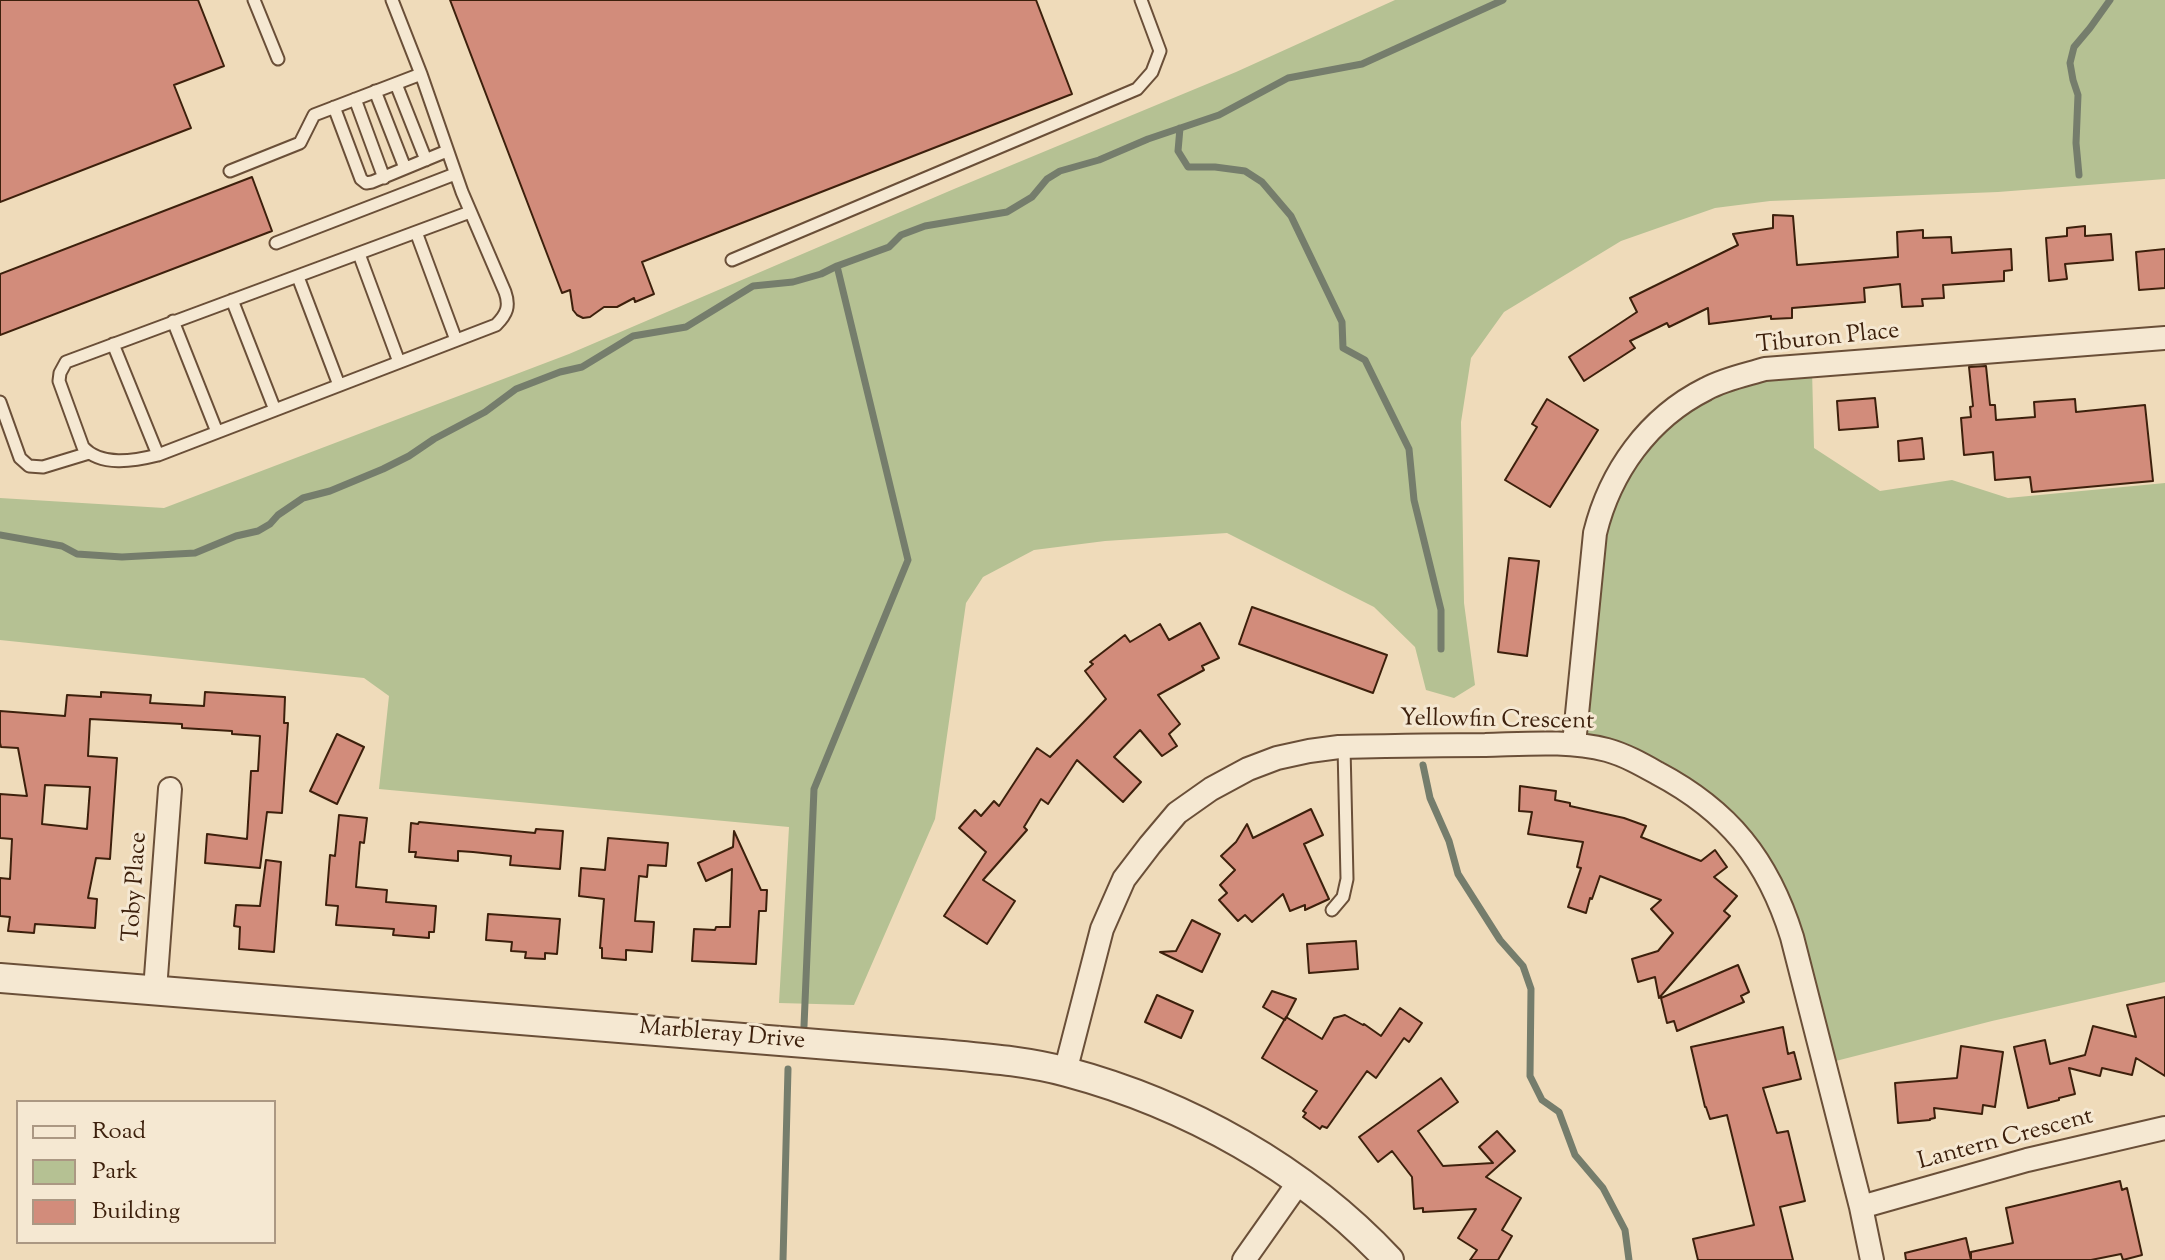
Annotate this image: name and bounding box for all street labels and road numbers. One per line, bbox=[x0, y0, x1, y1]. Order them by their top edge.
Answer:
street label: Tiburon Place bbox=[1755, 318, 1901, 362]
street label: Yellowfin Crescent bbox=[1400, 706, 1594, 738]
street label: Toby Place bbox=[119, 831, 155, 943]
street label: Marbleray Drive bbox=[638, 1014, 806, 1058]
street label: Lantern Crescent bbox=[1915, 1104, 2097, 1178]

